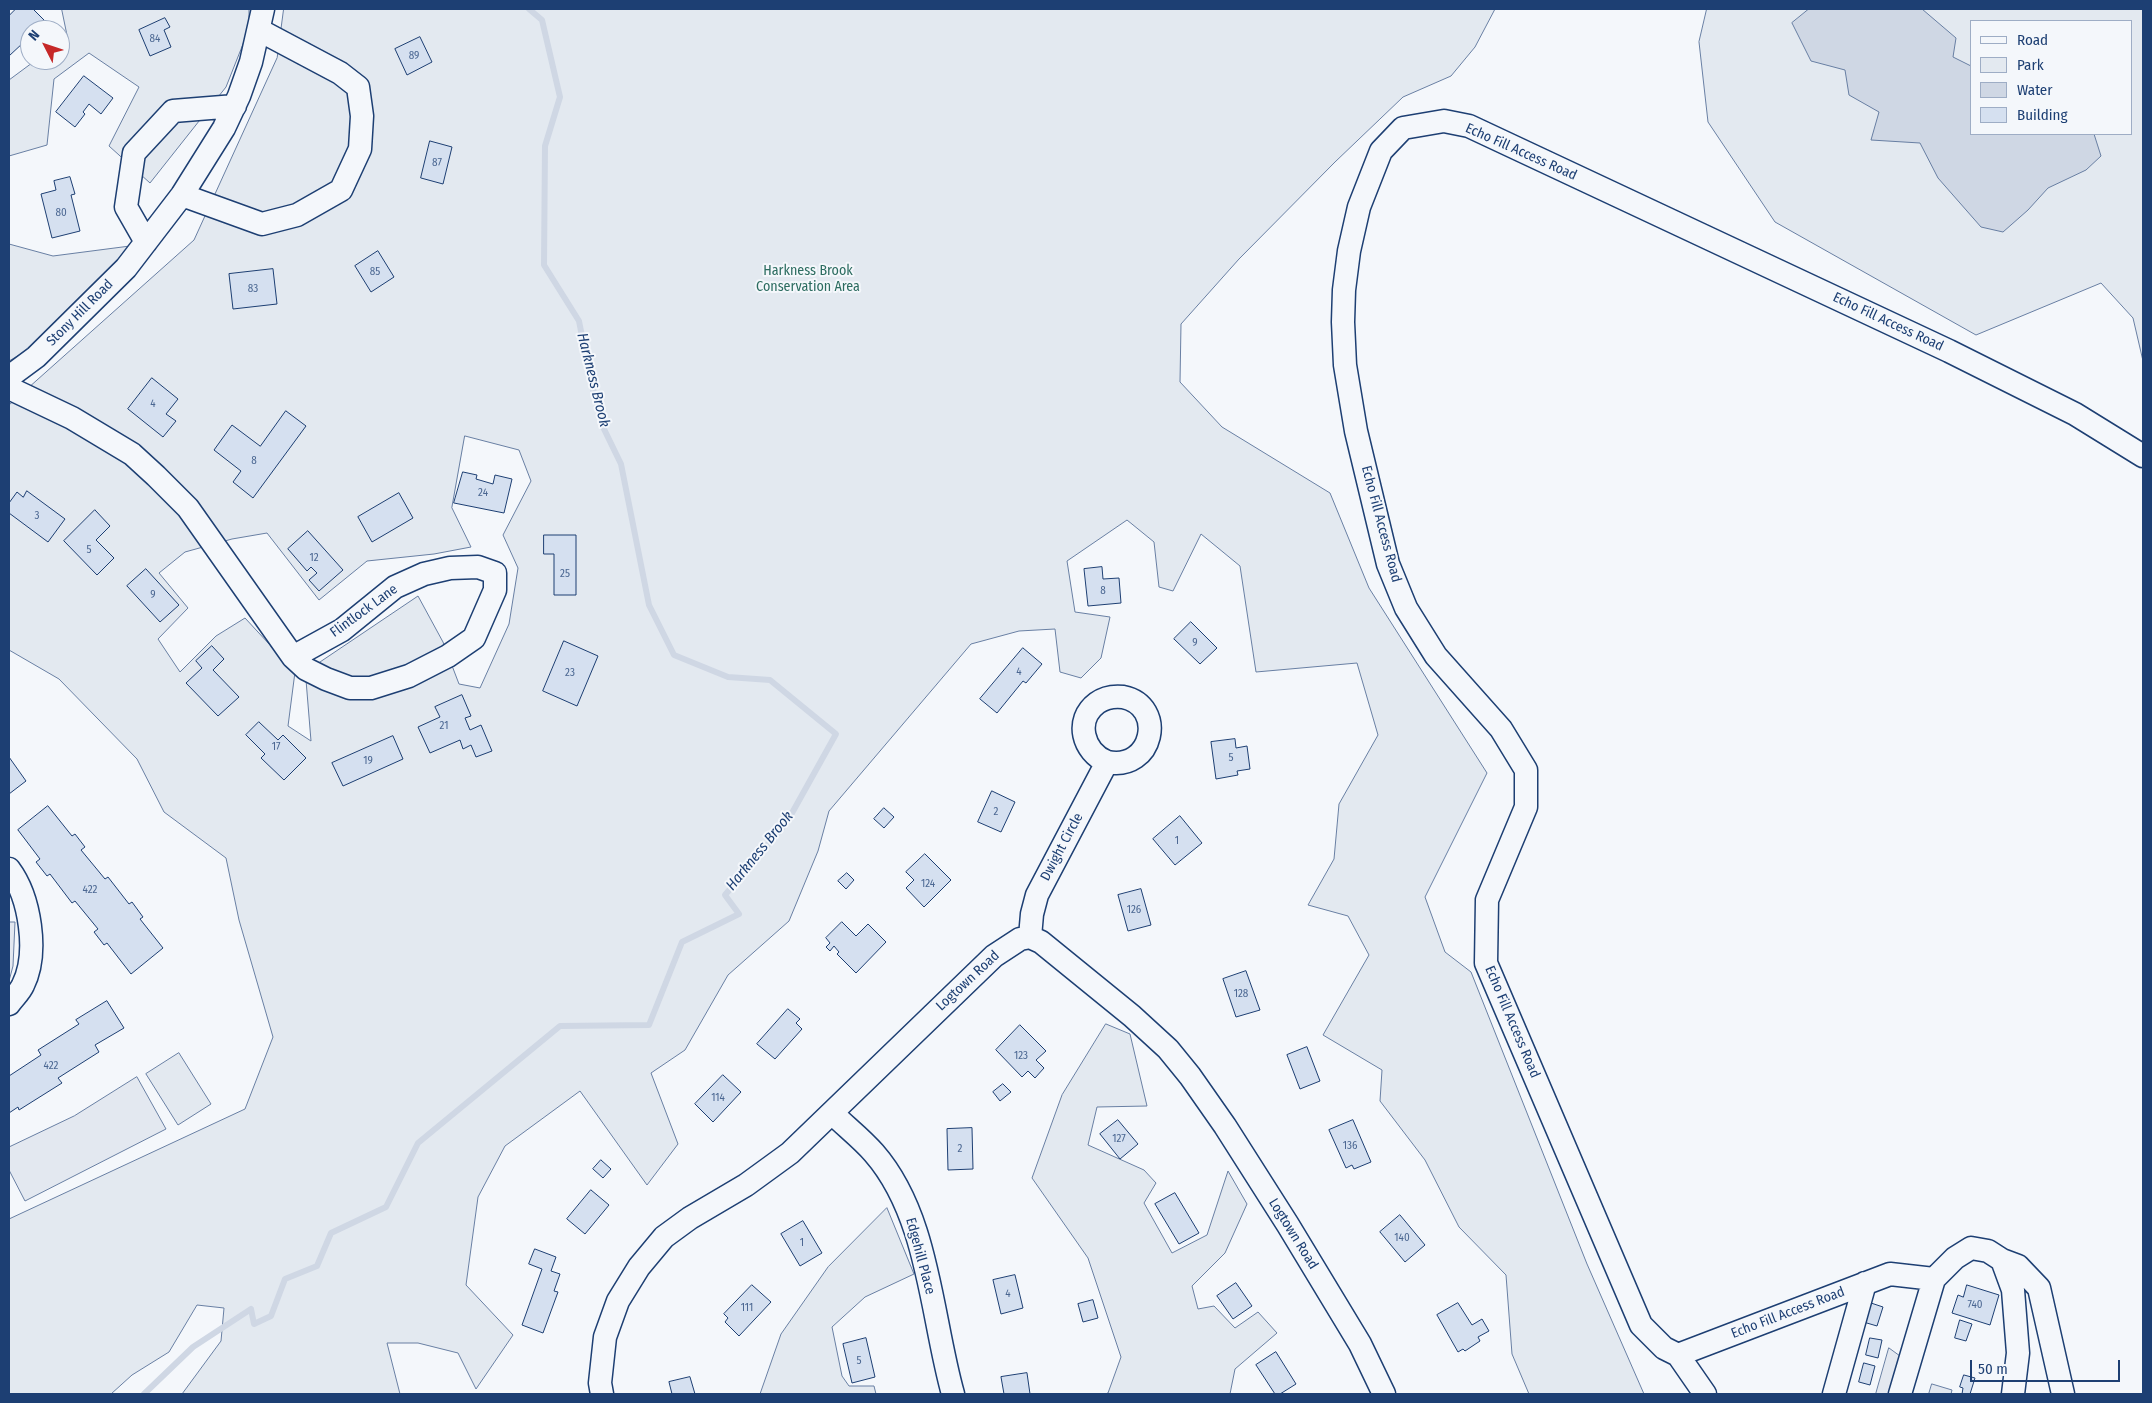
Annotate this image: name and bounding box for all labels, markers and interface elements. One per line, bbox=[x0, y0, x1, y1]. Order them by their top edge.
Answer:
north arrow bbox=[20, 20, 70, 70]
legend bbox=[1970, 20, 2132, 135]
text: N bbox=[25, 27, 43, 44]
text: Road bbox=[2017, 31, 2048, 49]
house number: 84 bbox=[150, 32, 160, 46]
house number: 89 bbox=[409, 49, 419, 63]
text: Park bbox=[2017, 56, 2044, 74]
text: Water bbox=[2017, 81, 2052, 99]
text: Building bbox=[2017, 106, 2068, 124]
street label: Echo Fill Access Road bbox=[1463, 120, 1579, 184]
house number: 87 bbox=[432, 156, 442, 170]
house number: 80 bbox=[55, 206, 67, 220]
park label: Harkness Brook Conservation Area bbox=[756, 263, 860, 296]
house number: 85 bbox=[370, 265, 380, 279]
street label: Stony Hill Road bbox=[43, 276, 117, 350]
house number: 83 bbox=[248, 282, 258, 296]
street label: Echo Fill Access Road bbox=[1830, 289, 1946, 355]
water label: Harkness Brook bbox=[573, 331, 613, 429]
house number: 4 bbox=[150, 397, 156, 411]
house number: 8 bbox=[251, 454, 257, 468]
street label: Echo Fill Access Road bbox=[1357, 464, 1405, 584]
house number: 24 bbox=[478, 486, 488, 500]
house number: 3 bbox=[35, 509, 39, 523]
house number: 5 bbox=[86, 543, 92, 557]
house number: 12 bbox=[309, 551, 319, 565]
house number: 25 bbox=[560, 567, 570, 581]
street label: Flintlock Lane bbox=[327, 581, 401, 641]
house number: 8 bbox=[1100, 584, 1106, 598]
house number: 9 bbox=[150, 588, 156, 602]
house number: 9 bbox=[1192, 636, 1198, 650]
house number: 4 bbox=[1016, 665, 1022, 679]
house number: 23 bbox=[565, 666, 575, 680]
house number: 21 bbox=[440, 719, 448, 733]
house number: 17 bbox=[272, 740, 280, 754]
house number: 5 bbox=[1228, 751, 1234, 765]
house number: 19 bbox=[363, 754, 373, 768]
house number: 2 bbox=[994, 805, 998, 819]
water label: Harkness Brook bbox=[723, 808, 797, 894]
street label: Dwight Circle bbox=[1037, 810, 1087, 884]
house number: 1 bbox=[1175, 834, 1179, 848]
house number: 124 bbox=[921, 877, 935, 891]
house number: 422 bbox=[83, 883, 97, 897]
house number: 126 bbox=[1127, 903, 1141, 917]
street label: Logtown Road bbox=[933, 947, 1003, 1015]
street label: Echo Fill Access Road bbox=[1481, 963, 1543, 1081]
house number: 128 bbox=[1234, 987, 1248, 1001]
house number: 123 bbox=[1014, 1049, 1028, 1063]
house number: 422 bbox=[44, 1059, 58, 1073]
house number: 114 bbox=[711, 1091, 725, 1105]
house number: 127 bbox=[1112, 1132, 1126, 1146]
house number: 136 bbox=[1343, 1139, 1357, 1153]
house number: 2 bbox=[958, 1142, 962, 1156]
street label: Logtown Road bbox=[1265, 1195, 1321, 1273]
street label: Edgehill Place bbox=[902, 1216, 938, 1296]
house number: 140 bbox=[1394, 1231, 1410, 1245]
house number: 1 bbox=[800, 1236, 804, 1250]
street label: Echo Fill Access Road bbox=[1729, 1284, 1847, 1342]
house number: 4 bbox=[1005, 1287, 1011, 1301]
house number: 740 bbox=[1967, 1298, 1983, 1312]
house number: 111 bbox=[741, 1301, 753, 1315]
scale bar bbox=[1972, 1350, 2122, 1382]
house number: 5 bbox=[856, 1354, 862, 1368]
text: 50 m bbox=[1978, 1360, 2008, 1378]

